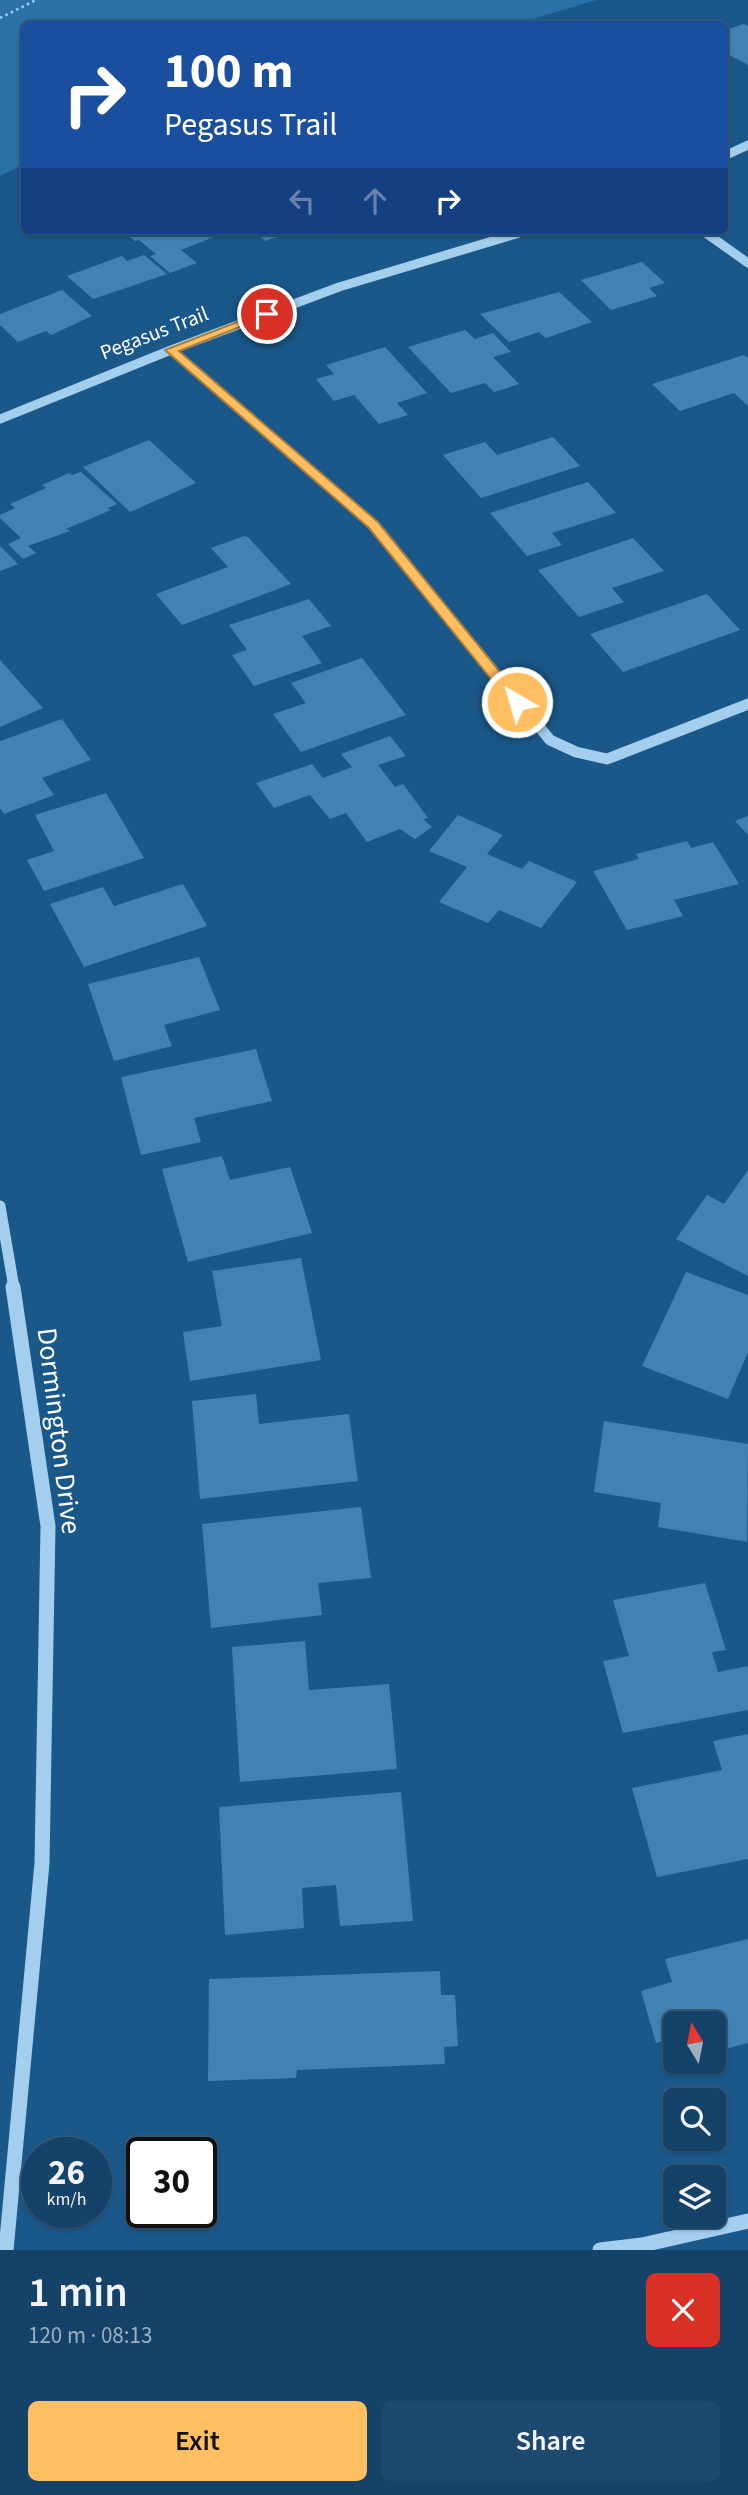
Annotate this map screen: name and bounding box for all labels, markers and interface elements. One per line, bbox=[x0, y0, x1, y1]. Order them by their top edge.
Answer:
text: 100 m bbox=[164, 37, 293, 107]
icon: right bbox=[49, 49, 140, 140]
text: Pegasus Trail bbox=[164, 102, 337, 148]
icon: left bbox=[283, 182, 321, 220]
icon: ahead bbox=[356, 182, 394, 220]
icon: right bbox=[429, 182, 467, 220]
pin bbox=[237, 284, 297, 344]
icon: arrive bbox=[248, 295, 286, 333]
street label: Pegasus Trail bbox=[95, 299, 213, 367]
position arrow bbox=[480, 665, 554, 739]
street label: Dormington Drive bbox=[27, 1326, 91, 1536]
north arrow bbox=[663, 2011, 726, 2074]
map controls bbox=[663, 2011, 726, 2228]
button: search bbox=[663, 2088, 726, 2151]
speed limit sign: 30 bbox=[126, 2137, 217, 2228]
text: 26 bbox=[48, 2148, 85, 2198]
button: layers bbox=[663, 2165, 726, 2228]
text: km/h bbox=[47, 2187, 86, 2212]
text: 1 min bbox=[28, 2263, 128, 2323]
button: close bbox=[646, 2273, 720, 2347]
text: 120 m · 08:13 bbox=[28, 2319, 152, 2352]
button: Exit bbox=[28, 2401, 367, 2481]
button: Share bbox=[381, 2401, 720, 2481]

